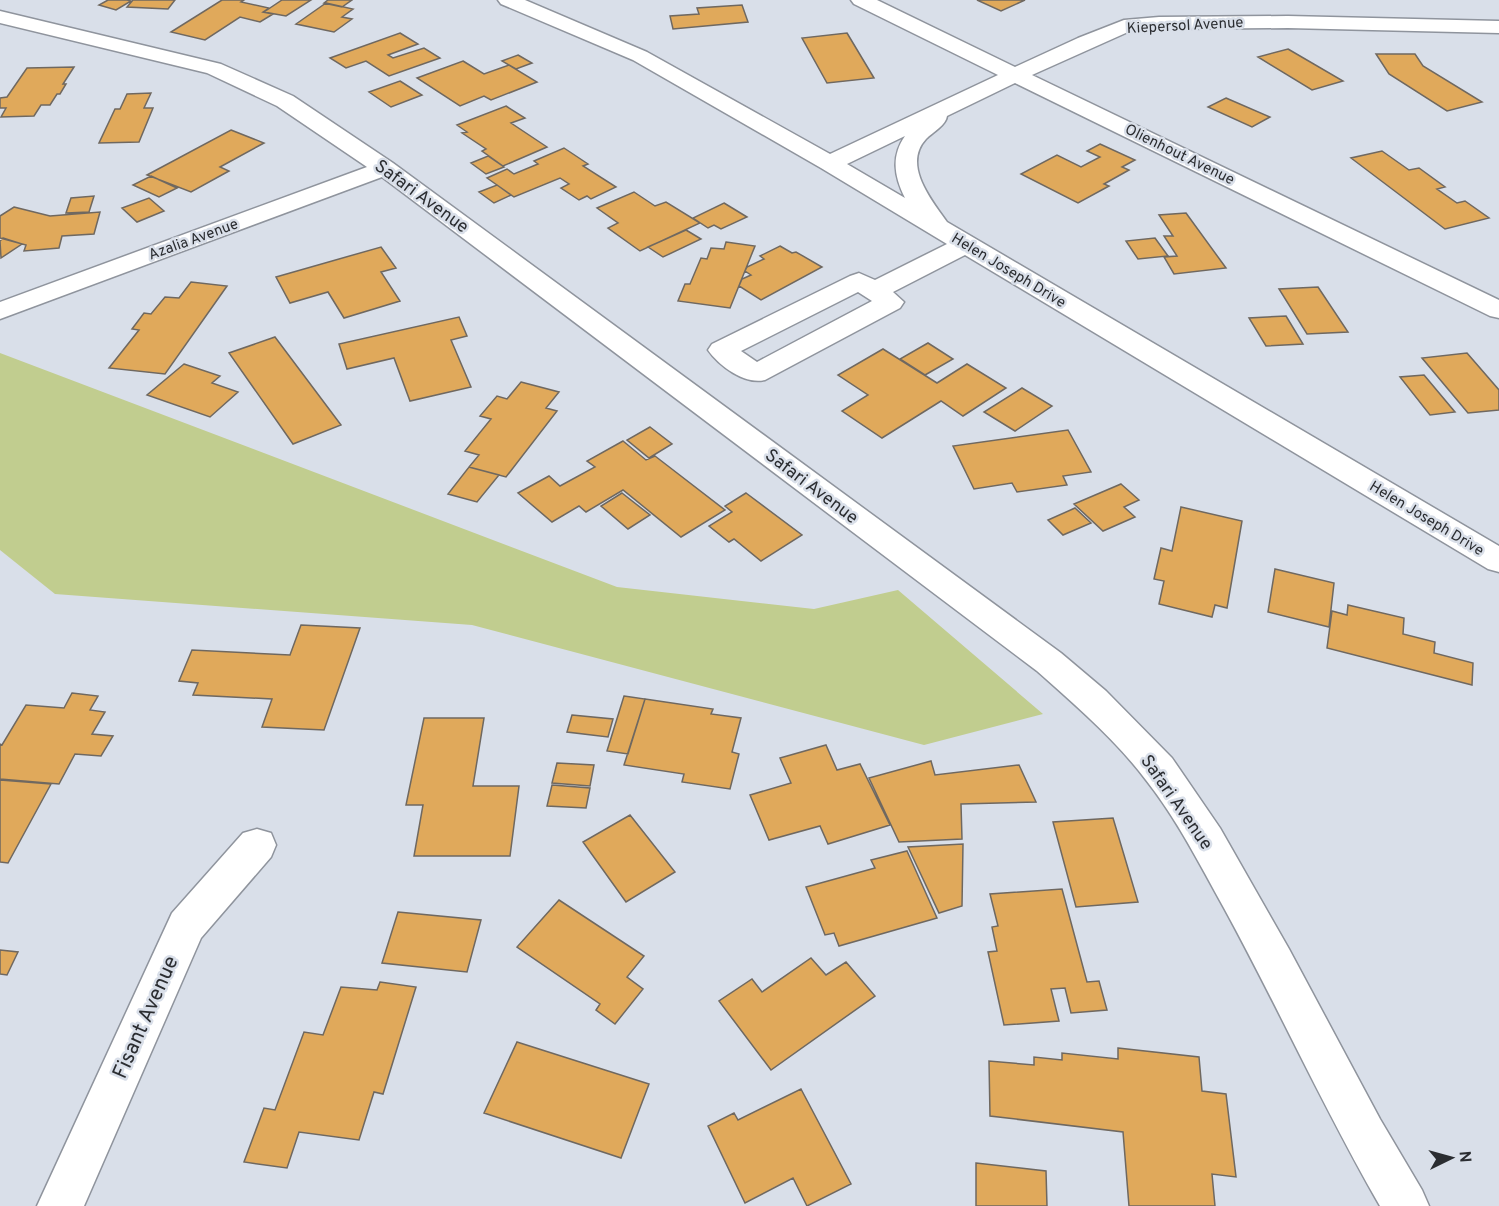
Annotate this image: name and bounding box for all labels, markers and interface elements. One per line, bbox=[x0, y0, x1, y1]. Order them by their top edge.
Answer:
street label: Kiepersol Avenue bbox=[1126, 14, 1244, 39]
street label: Olienhout Avenue bbox=[1121, 121, 1237, 190]
street label: Safari Avenue bbox=[369, 155, 473, 239]
street label: Azalia Avenue bbox=[146, 215, 241, 265]
street label: Helen Joseph Drive bbox=[948, 230, 1069, 313]
street label: Safari Avenue bbox=[760, 445, 862, 530]
street label: Helen Joseph Drive bbox=[1366, 478, 1487, 561]
street label: Safari Avenue bbox=[1134, 751, 1217, 855]
street label: Fisant Avenue bbox=[107, 952, 186, 1083]
north arrow bbox=[1421, 1128, 1481, 1188]
text: N bbox=[1453, 1150, 1474, 1163]

